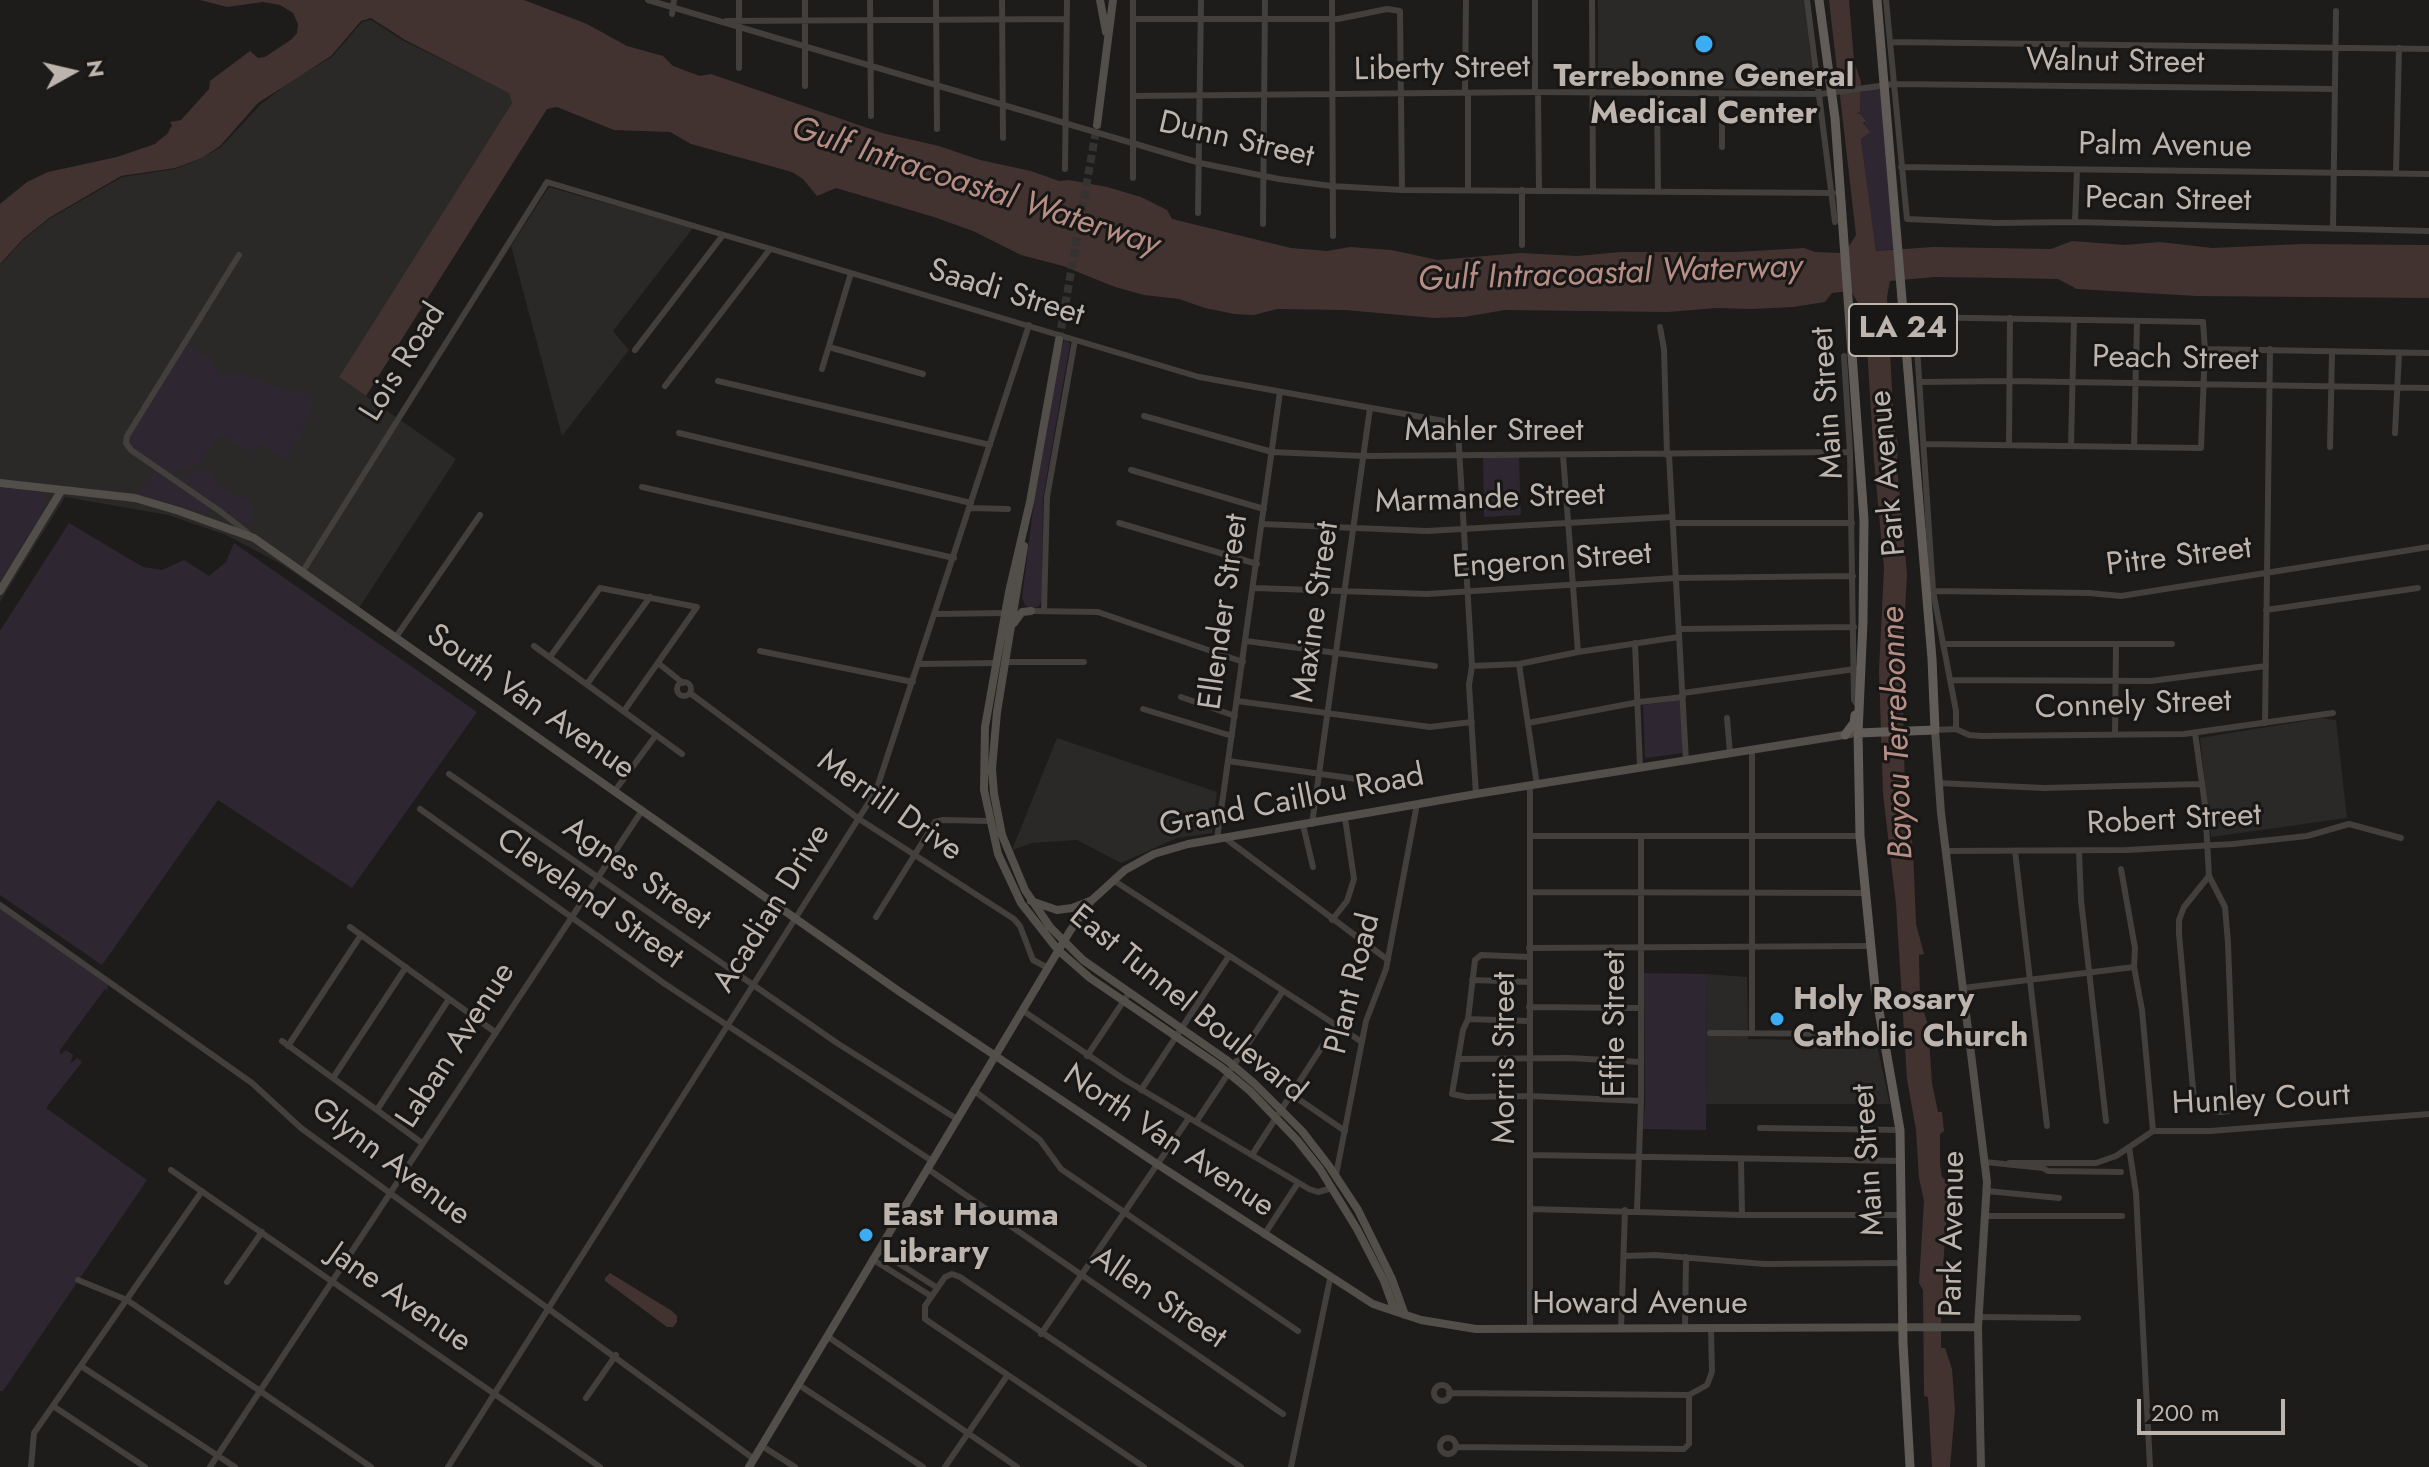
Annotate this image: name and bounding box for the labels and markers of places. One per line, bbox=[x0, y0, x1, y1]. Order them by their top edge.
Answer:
marker: Terrebonne General Medical Center bbox=[1693, 33, 1715, 55]
place label: Terrebonne General Medical Center bbox=[1554, 59, 1854, 134]
place label: Holy Rosary Catholic Church bbox=[1793, 982, 2029, 1057]
marker: Holy Rosary Catholic Church bbox=[1768, 1010, 1786, 1028]
place label: East Houma Library bbox=[882, 1198, 1059, 1273]
marker: East Houma Library bbox=[857, 1226, 875, 1244]

